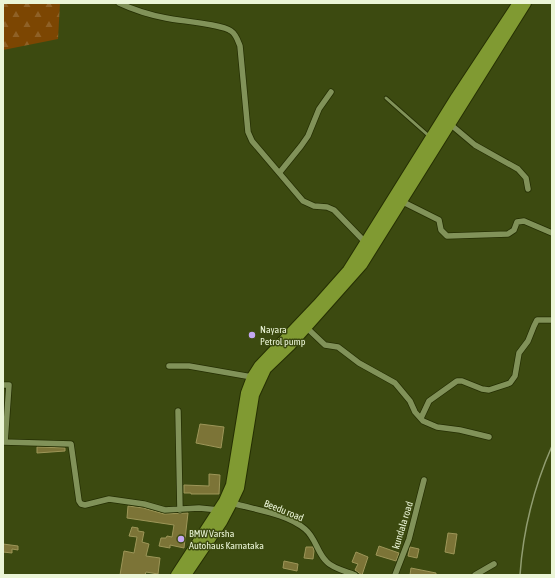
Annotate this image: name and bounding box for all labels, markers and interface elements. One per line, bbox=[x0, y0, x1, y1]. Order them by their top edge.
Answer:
place label: Nayara Petrol pump bbox=[260, 324, 306, 347]
marker: Nayara Petrol pump bbox=[247, 330, 257, 340]
street label: Beedu road bbox=[262, 498, 305, 523]
street label: kundala road bbox=[390, 500, 415, 550]
place label: BMW Varsha Autohaus Karnataka bbox=[189, 528, 264, 551]
marker: BMW Varsha Autohaus Karnataka bbox=[176, 534, 186, 544]

